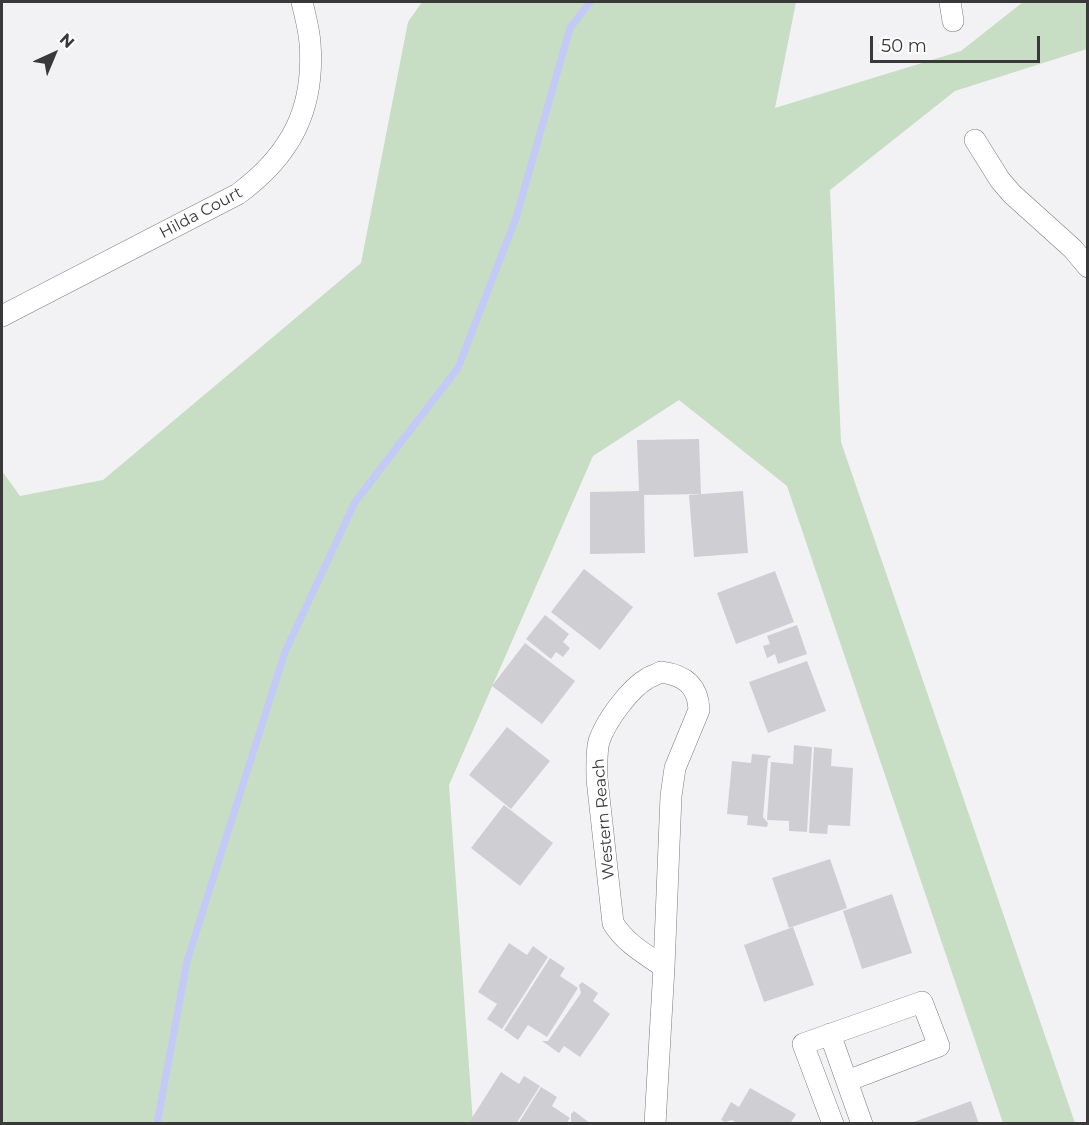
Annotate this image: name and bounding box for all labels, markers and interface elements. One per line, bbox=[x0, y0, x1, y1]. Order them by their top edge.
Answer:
north arrow bbox=[24, 24, 84, 84]
scale bar bbox=[873, 24, 1042, 62]
text: N bbox=[56, 29, 78, 52]
text: 50 m bbox=[881, 35, 927, 57]
street label: Hilda Court bbox=[156, 183, 246, 243]
street label: Western Reach bbox=[589, 758, 619, 880]

